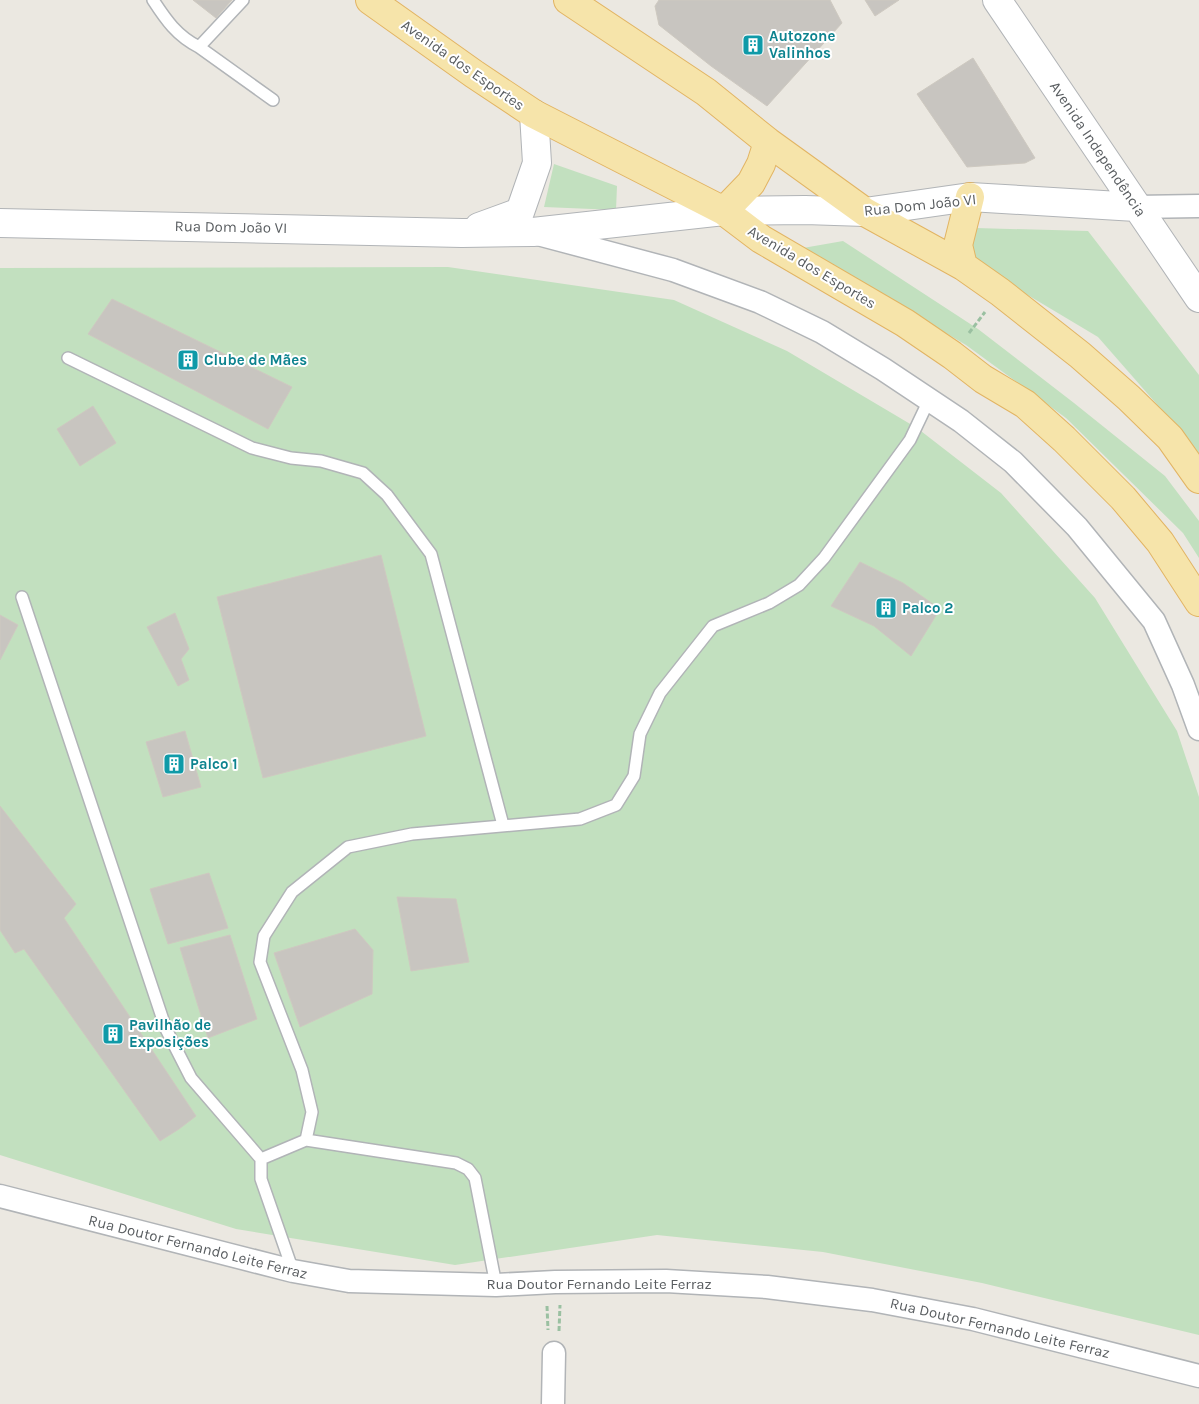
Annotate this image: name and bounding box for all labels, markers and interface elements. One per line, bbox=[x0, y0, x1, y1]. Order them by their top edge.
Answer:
street label: Avenida dos Esportes bbox=[398, 16, 528, 114]
place label: Autozone Valinhos bbox=[769, 27, 835, 62]
building icon: Autozone Valinhos bbox=[741, 33, 765, 57]
street label: Avenida Independência bbox=[1046, 78, 1150, 220]
street label: Rua Dom João VI bbox=[863, 190, 977, 220]
street label: Rua Dom João VI bbox=[175, 217, 287, 237]
street label: Avenida dos Esportes bbox=[745, 222, 879, 312]
building icon: Clube de Mães bbox=[176, 348, 200, 372]
place label: Clube de Mães bbox=[204, 351, 307, 369]
building icon: Palco 2 bbox=[874, 596, 898, 620]
place label: Palco 2 bbox=[902, 599, 953, 617]
building icon: Palco 1 bbox=[162, 752, 186, 776]
place label: Palco 1 bbox=[190, 755, 238, 773]
place label: Pavilhão de Exposições bbox=[129, 1016, 211, 1051]
building icon: Pavilhão de Exposições bbox=[101, 1022, 125, 1046]
street label: Rua Doutor Fernando Leite Ferraz bbox=[87, 1211, 309, 1283]
street label: Rua Doutor Fernando Leite Ferraz bbox=[486, 1275, 712, 1293]
street label: Rua Doutor Fernando Leite Ferraz bbox=[888, 1294, 1112, 1362]

